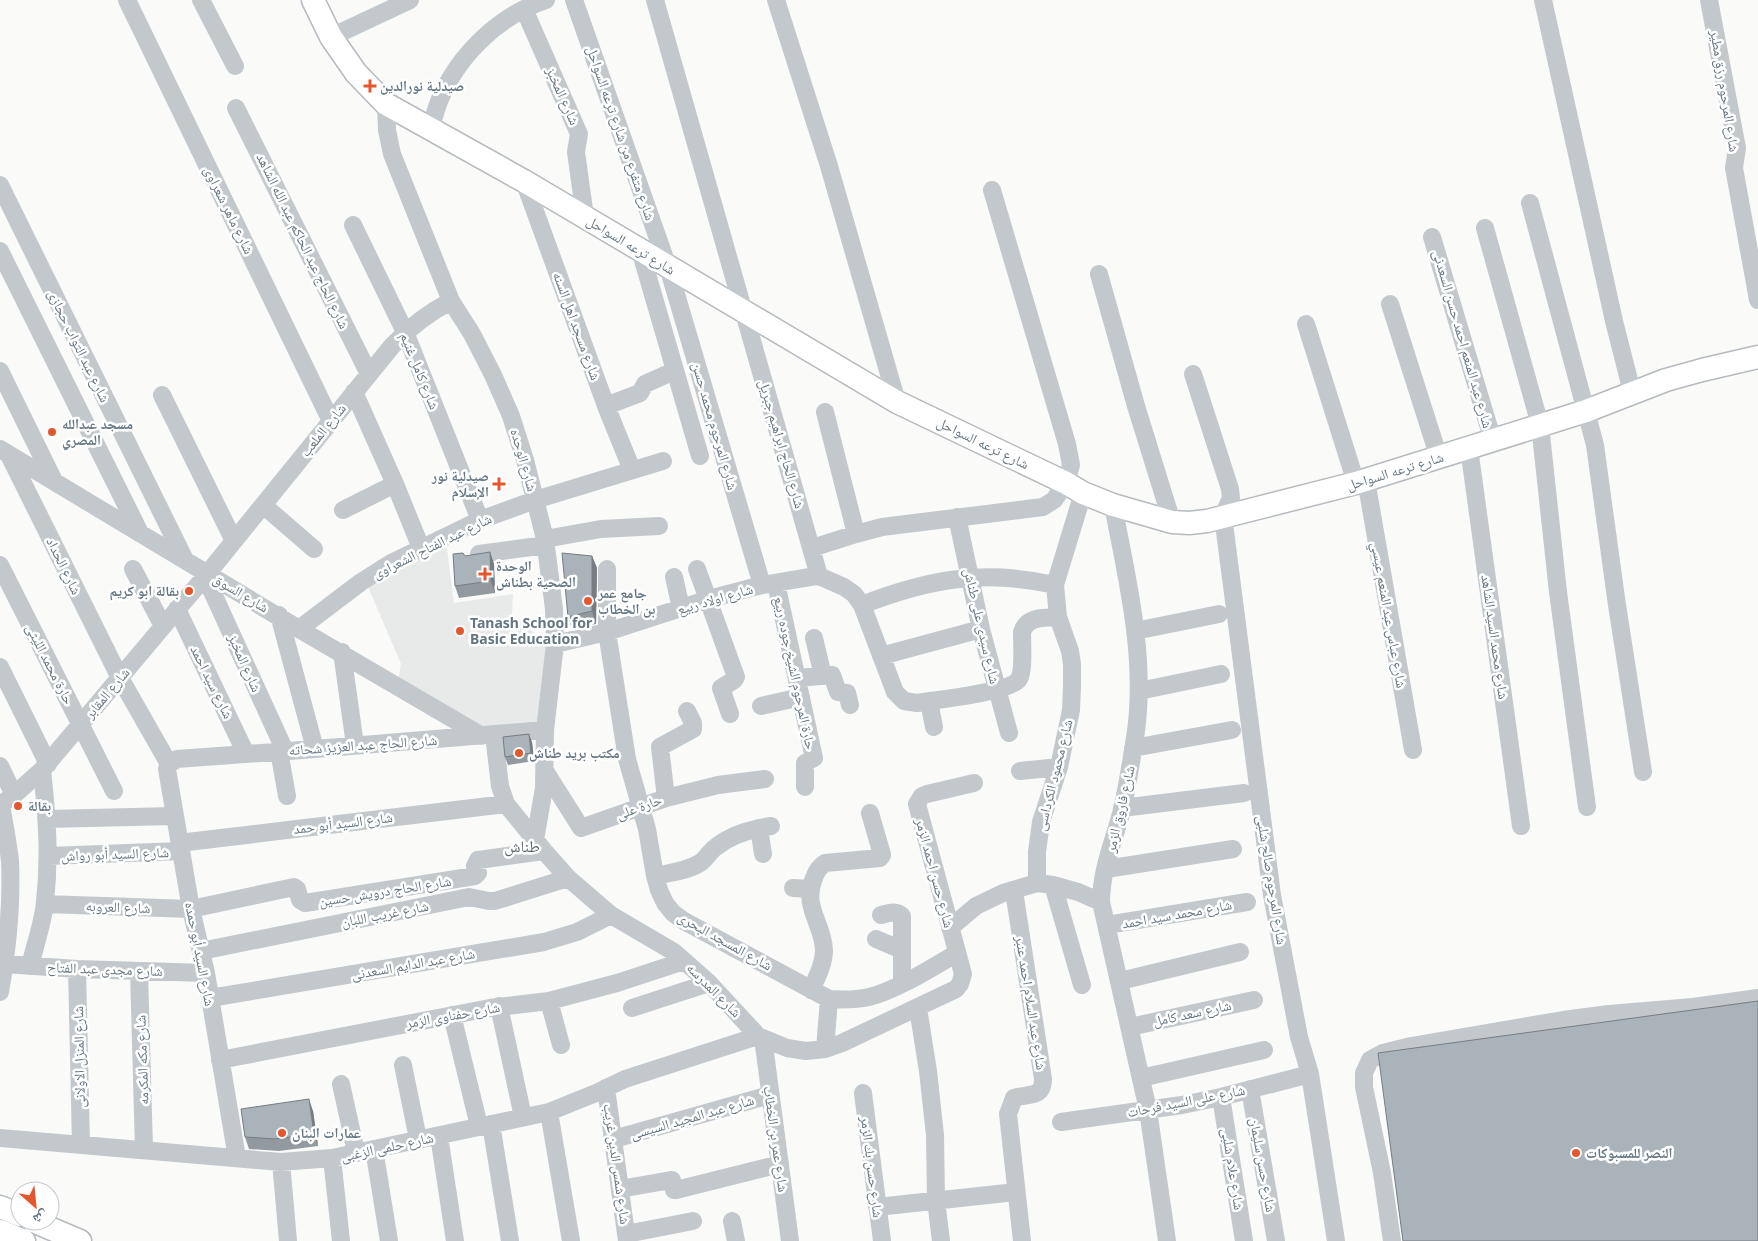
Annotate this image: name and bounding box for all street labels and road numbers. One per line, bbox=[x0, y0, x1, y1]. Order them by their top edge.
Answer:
street label: شارع المرحوم رزق مطير bbox=[1705, 28, 1745, 153]
street label: شارع متفرع من شارع ترعه السواحل bbox=[582, 43, 660, 223]
street label: شارع المخبز bbox=[541, 63, 585, 128]
street label: شارع الحاج عبد الحاكم عبد الله الشاهد bbox=[252, 150, 354, 332]
street label: شارع ماهر شعراوى bbox=[199, 163, 259, 257]
street label: شارع ترعه السواحل bbox=[583, 211, 679, 279]
street label: شارع عبد المنعم احمد حسن السعدنى bbox=[1428, 248, 1498, 430]
street label: شارع مسجد اهل السنه bbox=[548, 269, 606, 383]
street label: شارع عبد التواب حجازى bbox=[43, 286, 115, 406]
street label: شارع كامل غنيم bbox=[395, 329, 445, 413]
street label: شارع المرحوم محمد حسن bbox=[687, 360, 743, 492]
street label: شارع الحاج ابراهيم جبريل bbox=[754, 377, 810, 511]
street label: شارع الملعب bbox=[295, 399, 351, 461]
street label: شارع ترعه السواحل bbox=[933, 412, 1033, 474]
street label: شارع الوحده bbox=[506, 426, 542, 494]
street label: شارع ترعه السواحل bbox=[1344, 447, 1446, 495]
street label: شارع عبد الفتاح الشعراوى bbox=[369, 508, 495, 584]
street label: شارع الحداد bbox=[41, 534, 87, 598]
street label: شارع عباس عبد المنعم عيسي bbox=[1365, 540, 1412, 690]
street label: شارع سيدى على طناش bbox=[959, 566, 1005, 686]
street label: شارع السوق bbox=[210, 569, 272, 617]
street label: شارع محمد السيد الشاهد bbox=[1476, 573, 1514, 701]
street label: شارع اولاد ربيع bbox=[675, 579, 755, 619]
street label: حارة المرحوم الشيخ جوده ربيع bbox=[769, 595, 821, 751]
street label: حارة محمد الليثى bbox=[22, 620, 79, 708]
street label: شارع المخبز bbox=[223, 630, 267, 695]
street label: شارع سيد احمد bbox=[186, 642, 238, 722]
street label: شارع المقابر bbox=[79, 663, 134, 723]
street label: شارع محمود الكرداسى bbox=[1030, 717, 1078, 833]
street label: شارع الحاج عبد العزيز شحاته bbox=[288, 730, 438, 760]
street label: شارع فاروق الزمر bbox=[1100, 764, 1140, 855]
street label: حارة على bbox=[613, 789, 664, 824]
street label: شارع السيد أبو حمد bbox=[292, 807, 394, 839]
street label: شارع المرحوم صالح شلبى bbox=[1252, 814, 1292, 946]
street label: شارع حسن احمد الزمر bbox=[911, 815, 959, 930]
street label: شارع السيد أبو رواش bbox=[61, 842, 169, 866]
street label: شارع الحاج درويش حسين bbox=[317, 871, 453, 911]
street label: شارع محمد سيد احمد bbox=[1121, 894, 1233, 934]
street label: شارع العروبه bbox=[85, 896, 151, 918]
street label: شارع غريب اللبان bbox=[340, 896, 430, 932]
street label: شارع السيد أبو حمده bbox=[180, 900, 220, 1008]
street label: شارع المسجد البحرى bbox=[674, 907, 776, 975]
street label: شارع عبد السلام احمد عنبر bbox=[1010, 934, 1051, 1071]
street label: شارع عبد الدايم السعدنى bbox=[350, 943, 476, 985]
street label: شارع مجدى عبد الفتاح bbox=[47, 957, 163, 981]
street label: شارع المدرسه bbox=[682, 958, 746, 1022]
street label: شارع سعد كامل bbox=[1151, 995, 1233, 1031]
street label: شارع حفناوى الزمر bbox=[403, 997, 502, 1033]
street label: شارع المنزل الاولانى bbox=[68, 1006, 90, 1108]
street label: شارع مكه المكرمه bbox=[130, 1015, 154, 1105]
street label: شارع على السيد فرحات bbox=[1125, 1080, 1247, 1122]
street label: شارع عمر بن الخطاب bbox=[759, 1085, 793, 1193]
street label: شارع عبد المجيد السيسى bbox=[628, 1090, 756, 1144]
street label: شارع شمس الدين غريب bbox=[599, 1102, 635, 1226]
street label: شارع حسن بك الزمر bbox=[856, 1114, 888, 1219]
street label: شارع حسن سليمان bbox=[1245, 1116, 1281, 1214]
street label: شارع حلمى الزغبى bbox=[339, 1127, 435, 1167]
street label: شارع علام شلبى bbox=[1217, 1127, 1249, 1211]

